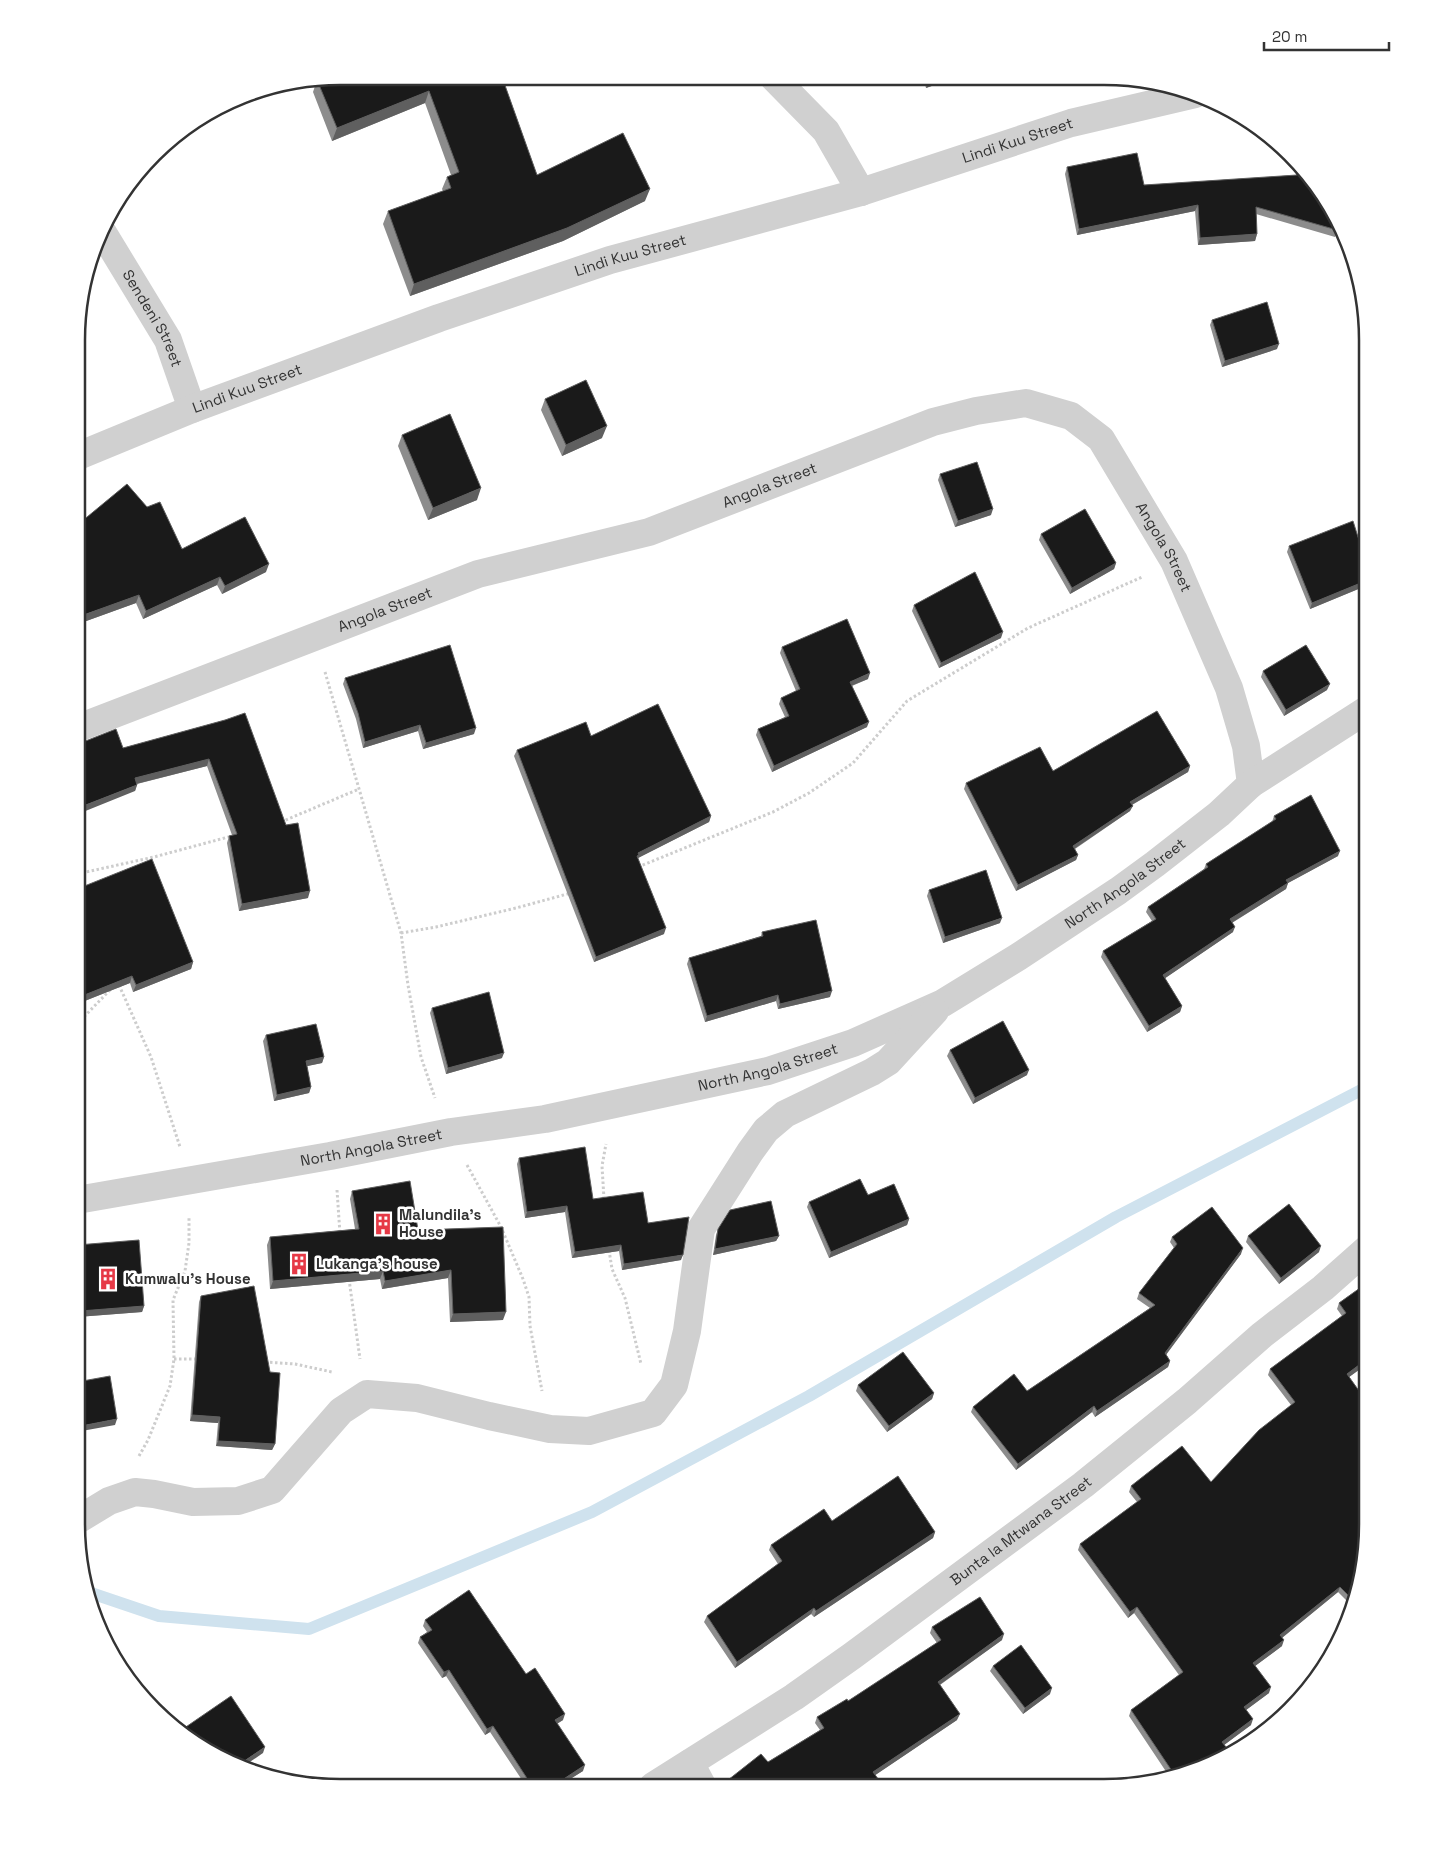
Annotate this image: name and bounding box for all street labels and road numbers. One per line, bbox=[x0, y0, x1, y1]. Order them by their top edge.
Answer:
street label: Lindi Kuu Street bbox=[960, 113, 1075, 167]
street label: Lindi Kuu Street bbox=[572, 230, 688, 280]
street label: Sendeni Street bbox=[119, 266, 187, 370]
street label: Lindi Kuu Street bbox=[189, 359, 304, 417]
street label: Angola Street bbox=[719, 458, 819, 512]
street label: Angola Street bbox=[1132, 498, 1196, 595]
street label: Angola Street bbox=[335, 583, 435, 636]
street label: North Angola Street bbox=[1061, 834, 1189, 933]
street label: North Angola Street bbox=[696, 1039, 840, 1095]
street label: North Angola Street bbox=[299, 1124, 444, 1170]
street label: Bunta la Mtwana Street bbox=[946, 1472, 1095, 1589]

